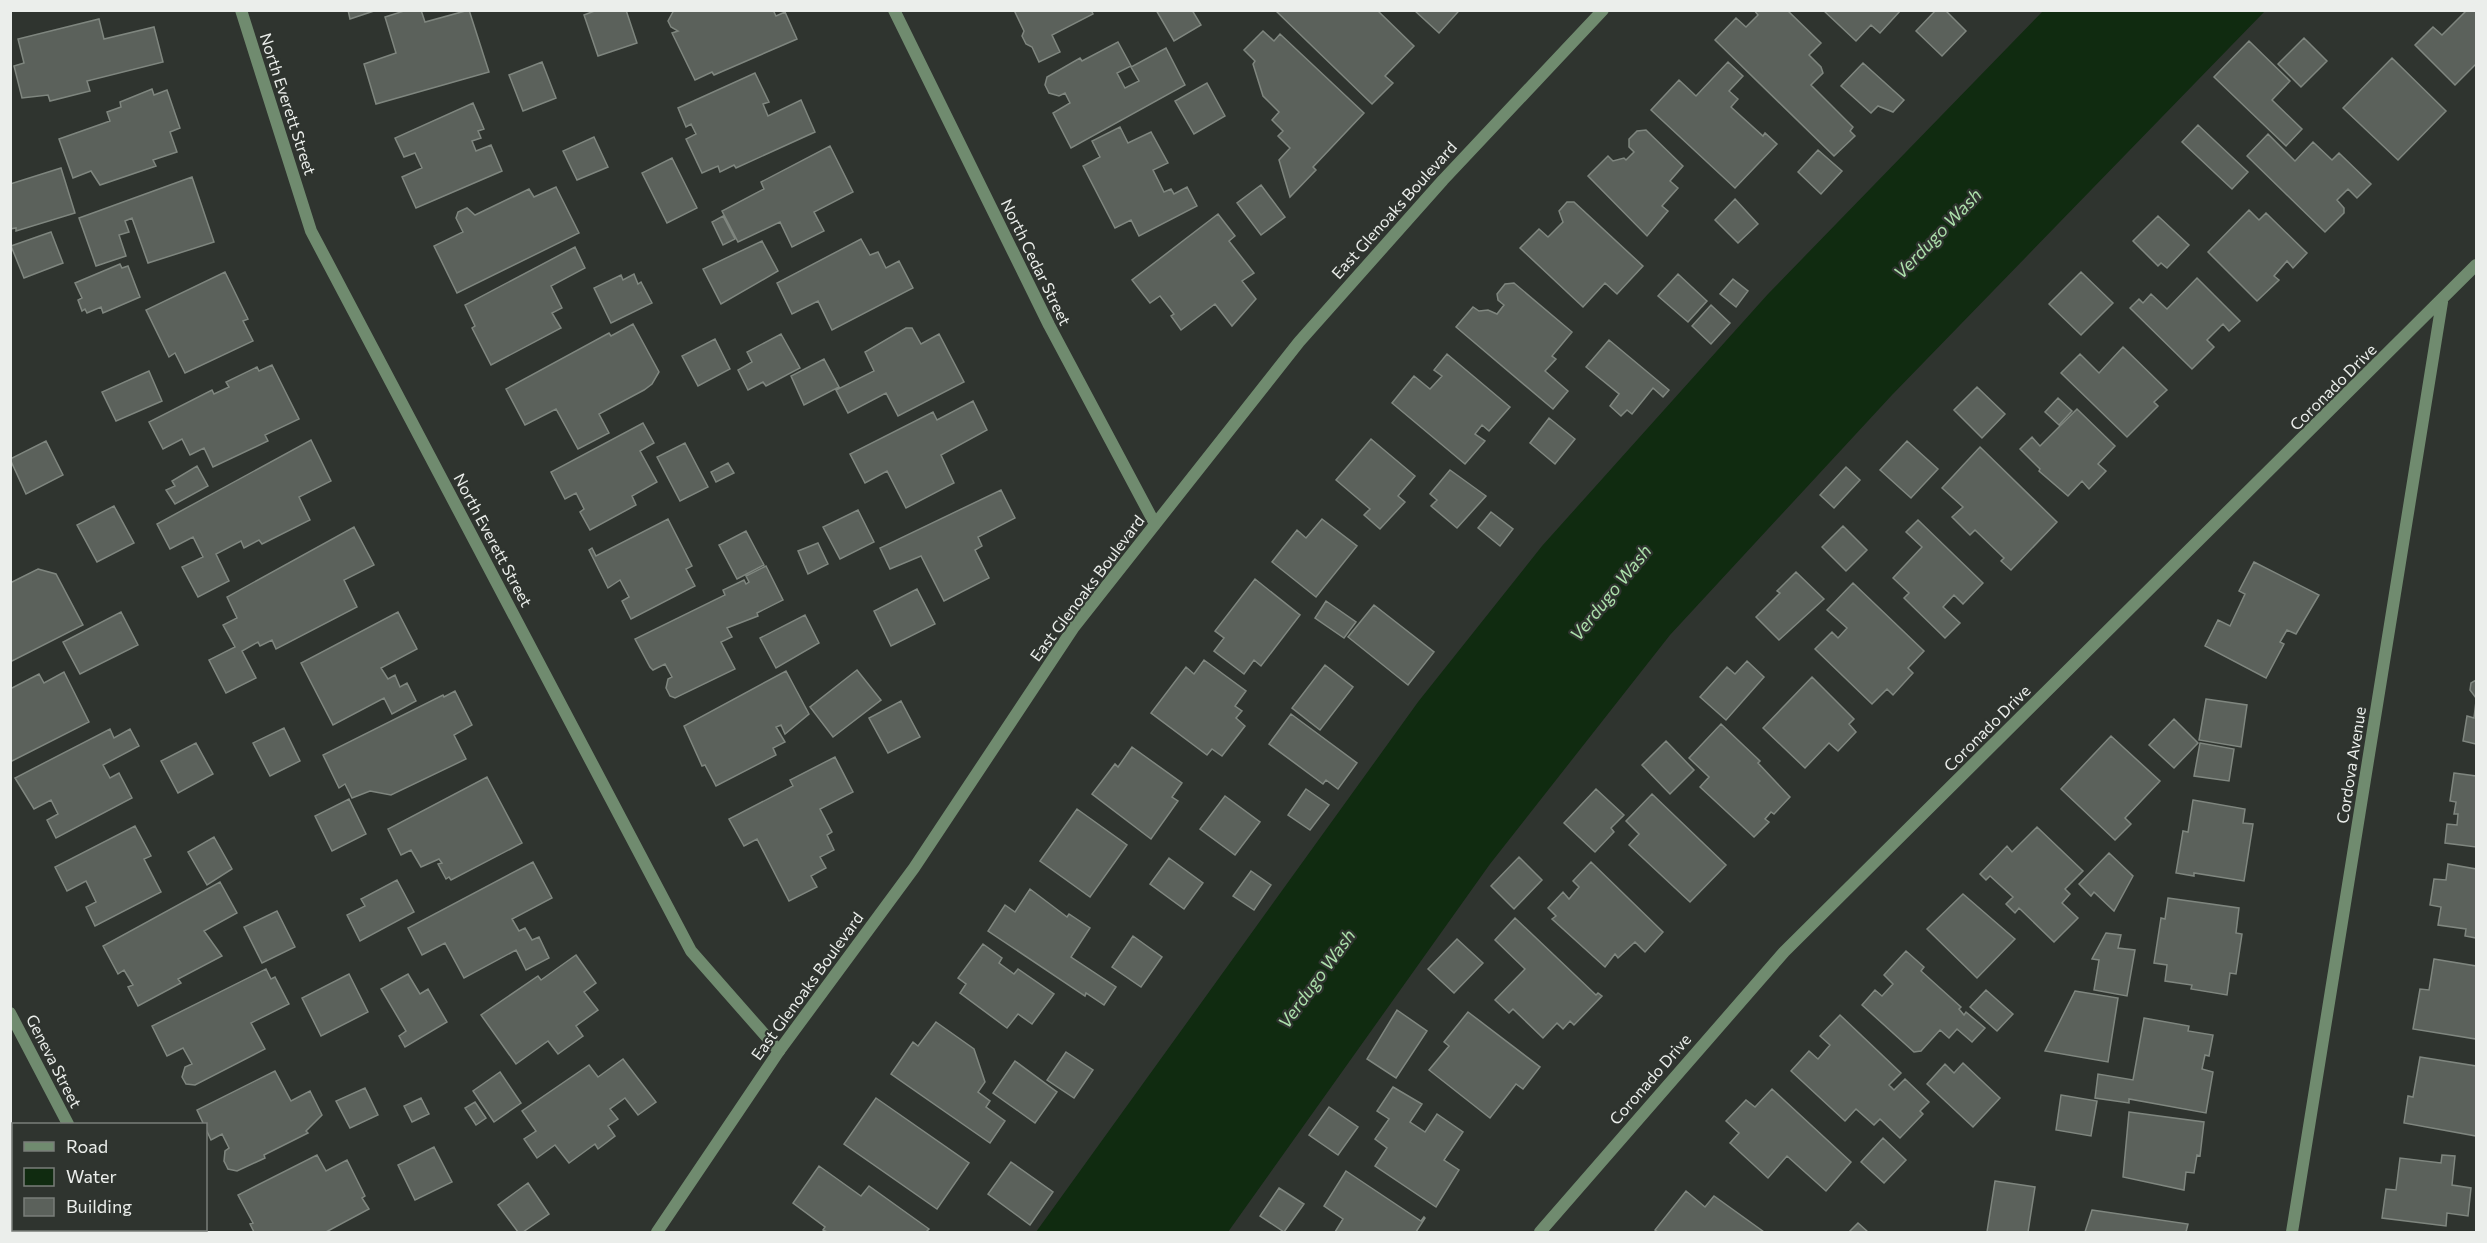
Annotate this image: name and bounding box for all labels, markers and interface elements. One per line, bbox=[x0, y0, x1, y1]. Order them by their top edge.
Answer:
street label: North Everett Street bbox=[257, 30, 321, 178]
street label: East Glenoaks Boulevard bbox=[1327, 137, 1460, 282]
water label: Verdugo Wash bbox=[1889, 184, 1986, 283]
street label: North Cedar Street bbox=[998, 195, 1076, 329]
street label: Coronado Drive bbox=[2286, 340, 2380, 434]
street label: North Everett Street bbox=[450, 470, 537, 610]
street label: East Glenoaks Boulevard bbox=[1025, 511, 1148, 664]
water label: Verdugo Wash bbox=[1565, 540, 1656, 645]
street label: Coronado Drive bbox=[1940, 681, 2034, 775]
street label: Cordova Avenue bbox=[2332, 705, 2369, 825]
street label: East Glenoaks Boulevard bbox=[747, 908, 867, 1063]
water label: Verdugo Wash bbox=[1273, 925, 1360, 1032]
street label: Geneva Street bbox=[23, 1011, 86, 1111]
street label: Coronado Drive bbox=[1605, 1029, 1694, 1128]
legend bbox=[12, 1123, 207, 1231]
text: Road bbox=[66, 1135, 108, 1157]
text: Water bbox=[66, 1165, 117, 1187]
text: Building bbox=[66, 1195, 132, 1217]

